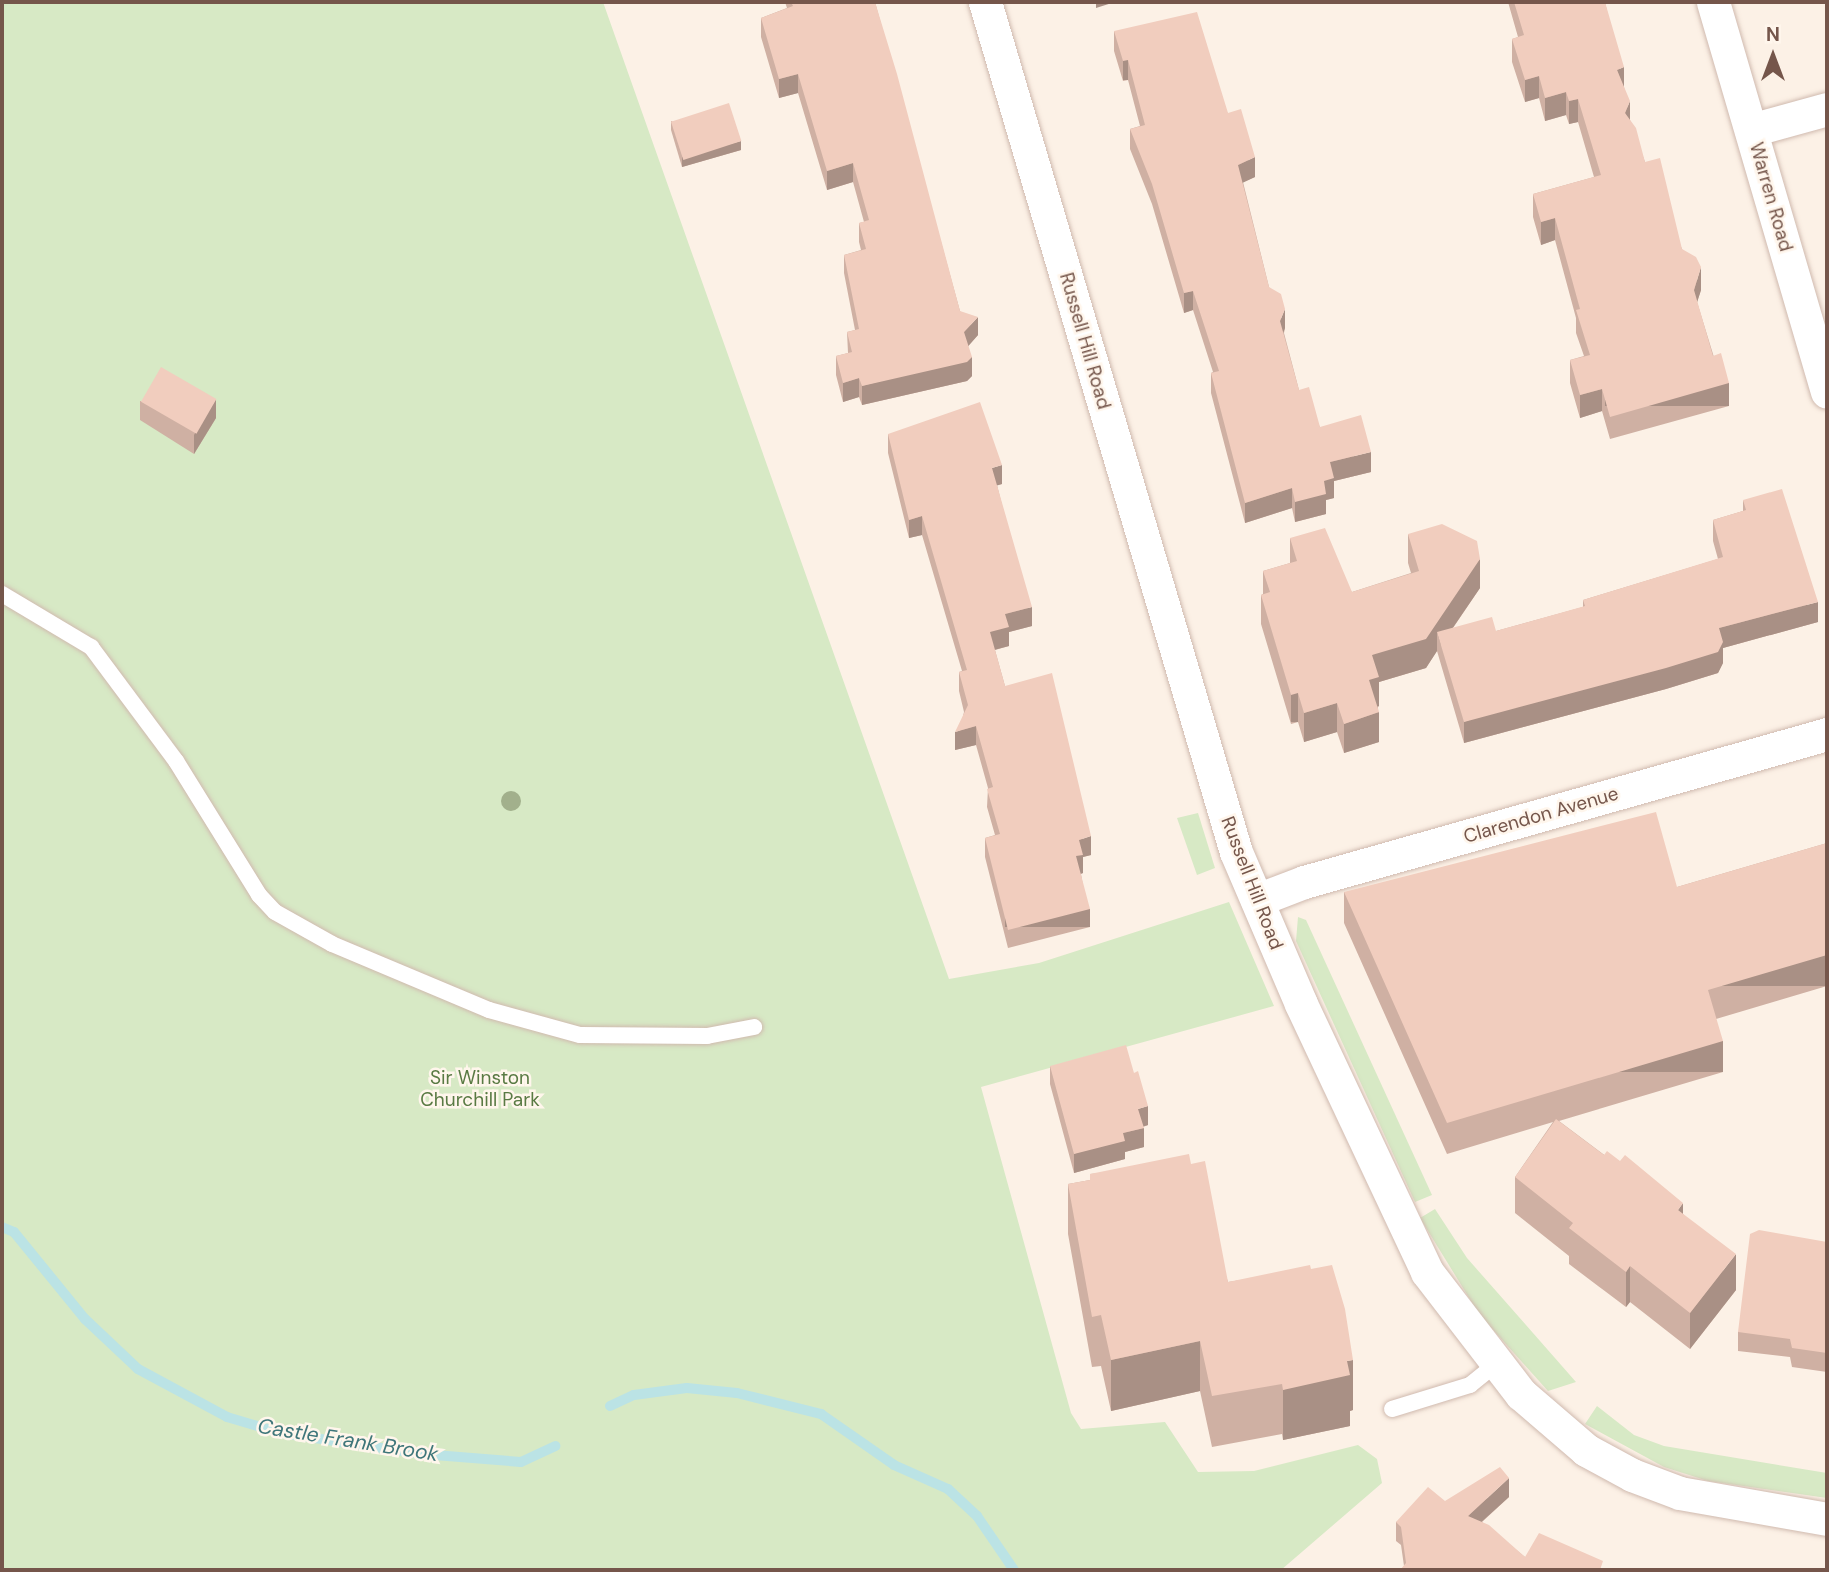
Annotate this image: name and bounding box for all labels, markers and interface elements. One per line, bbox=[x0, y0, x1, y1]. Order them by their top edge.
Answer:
north arrow bbox=[1738, 21, 1808, 91]
text: N bbox=[1766, 22, 1780, 47]
street label: Warren Road bbox=[1745, 140, 1797, 254]
street label: Russell Hill Road bbox=[1055, 270, 1115, 412]
street label: Clarendon Avenue bbox=[1461, 782, 1621, 848]
street label: Russell Hill Road bbox=[1216, 813, 1288, 953]
park label: Sir Winston Churchill Park bbox=[420, 1067, 540, 1111]
water label: Castle Frank Brook bbox=[256, 1413, 440, 1467]

